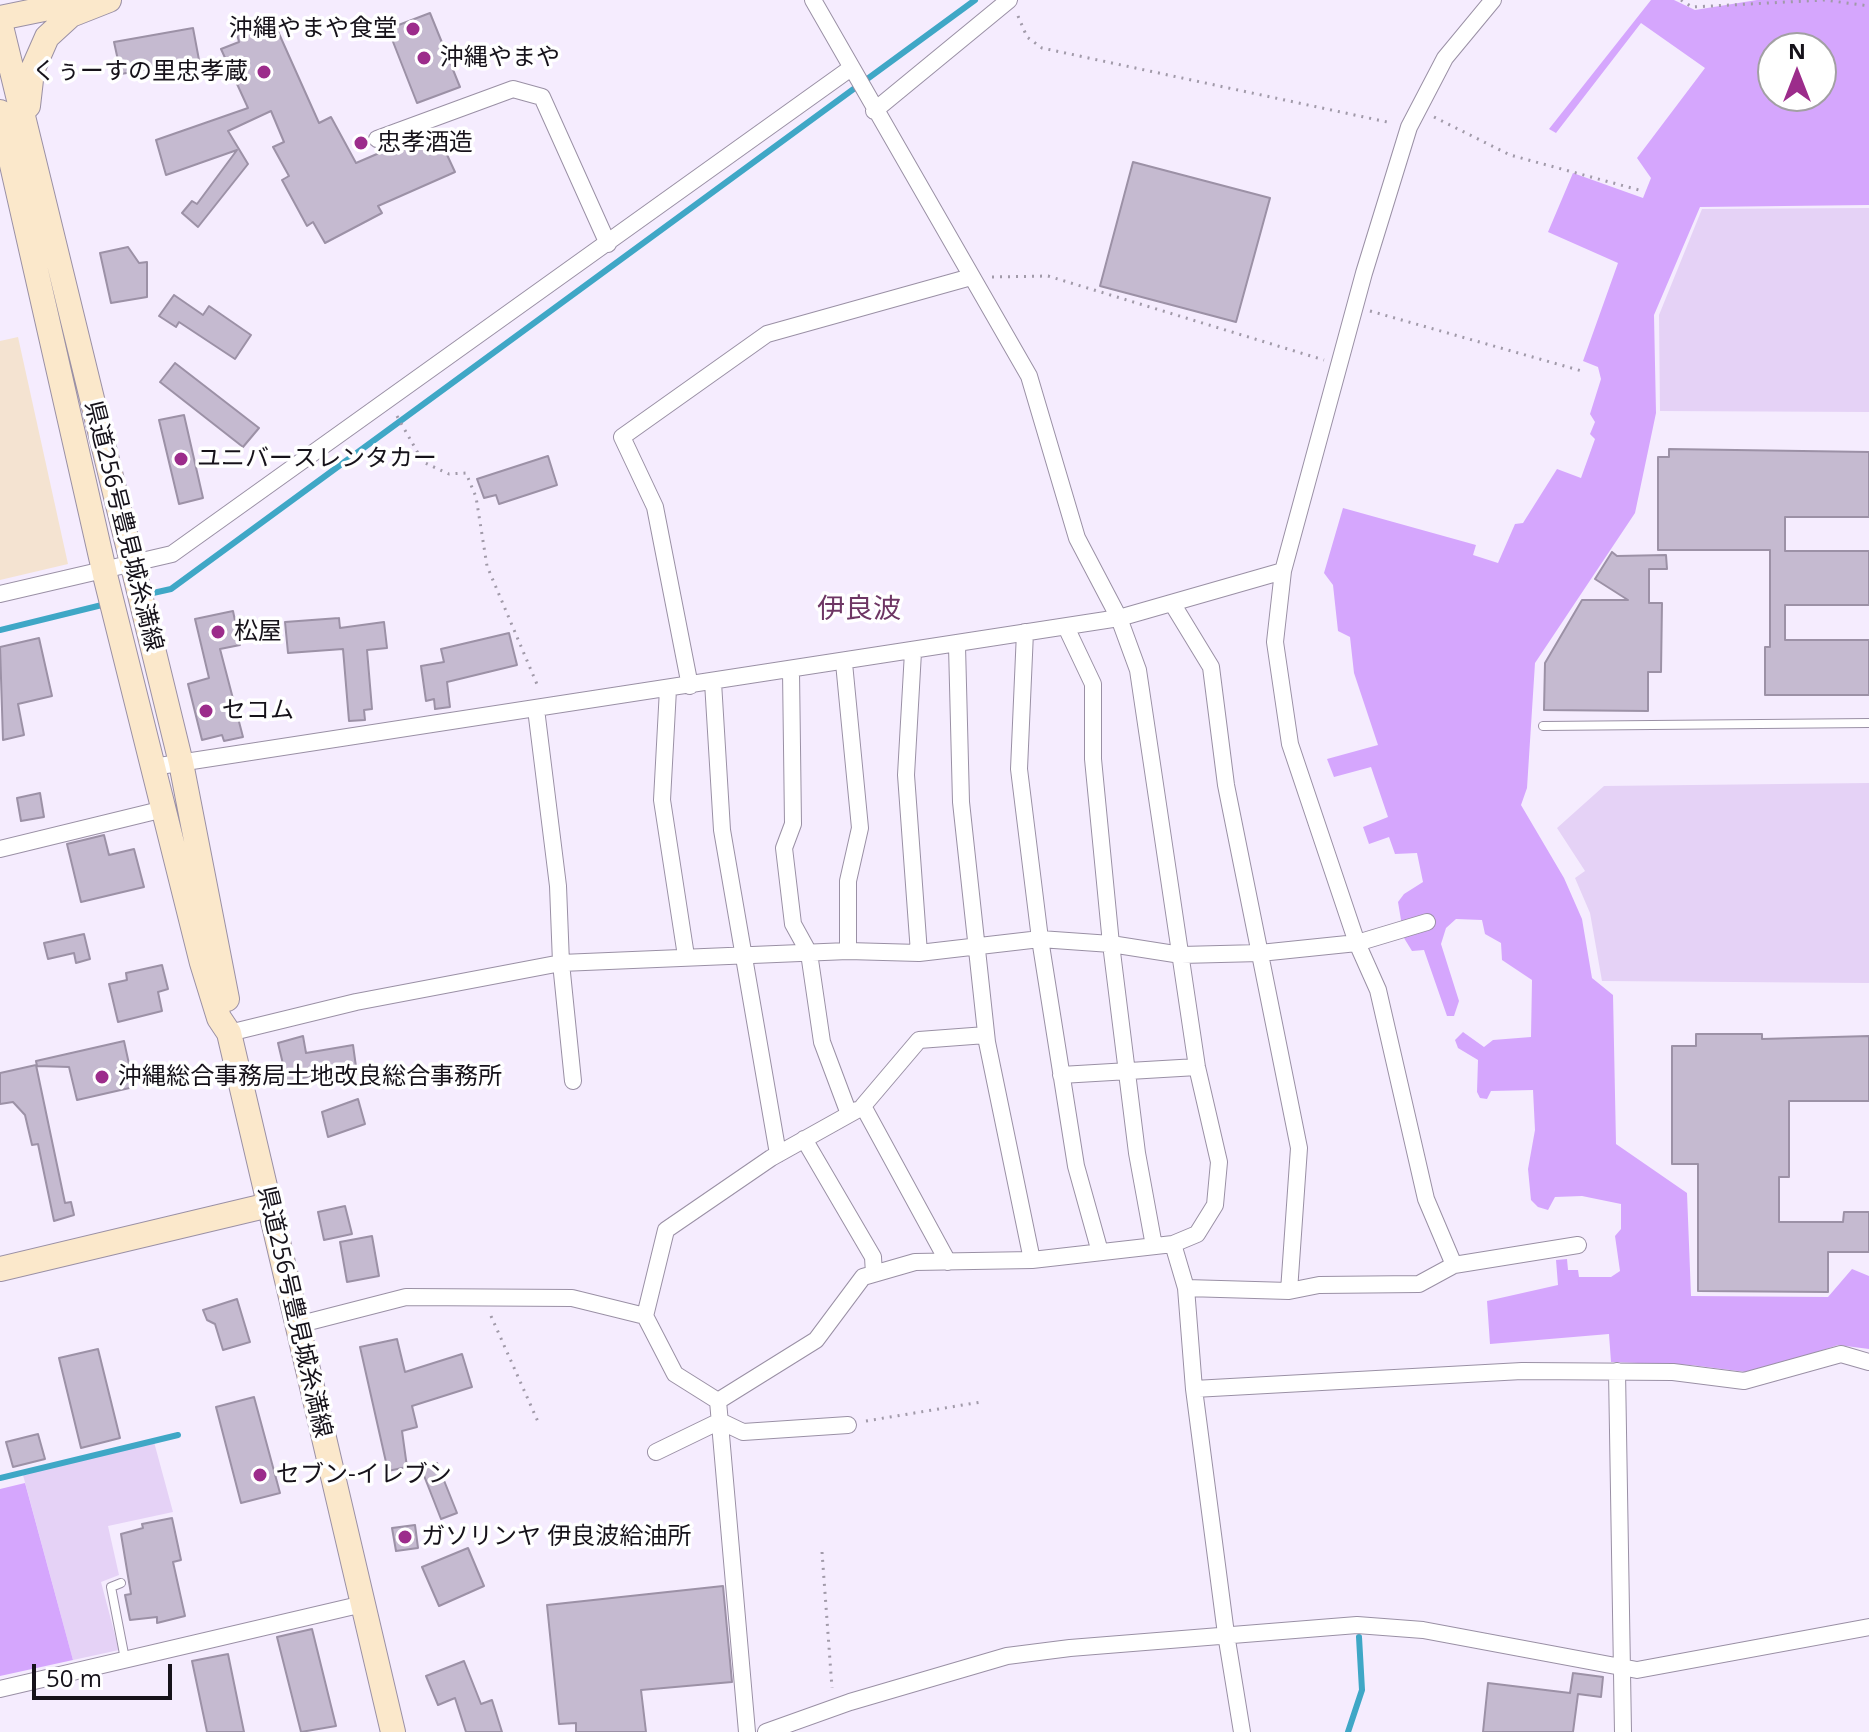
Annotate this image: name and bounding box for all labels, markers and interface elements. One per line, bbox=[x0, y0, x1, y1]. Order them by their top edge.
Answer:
place label: 沖縄やまや食堂 bbox=[229, 15, 397, 43]
marker: 沖縄やまや食堂 bbox=[404, 20, 422, 38]
north arrow bbox=[1757, 32, 1837, 112]
text: N bbox=[1788, 35, 1806, 65]
place label: 沖縄やまや bbox=[440, 44, 560, 72]
marker: 沖縄やまや bbox=[415, 49, 433, 67]
place label: くぅーすの里忠孝蔵 bbox=[32, 58, 248, 86]
marker: くぅーすの里忠孝蔵 bbox=[255, 63, 273, 81]
place label: 忠孝酒造 bbox=[377, 129, 473, 157]
marker: 忠孝酒造 bbox=[352, 134, 370, 152]
street label: 県道256号豊見城糸満線 bbox=[78, 398, 168, 654]
place label: ユニバースレンタカー bbox=[197, 445, 437, 473]
marker: ユニバースレンタカー bbox=[172, 450, 190, 468]
district label: 伊良波 bbox=[817, 593, 901, 627]
place label: 松屋 bbox=[234, 618, 282, 646]
marker: 松屋 bbox=[209, 623, 227, 641]
place label: セコム bbox=[222, 697, 294, 725]
marker: セコム bbox=[197, 702, 215, 720]
place label: 沖縄総合事務局土地改良総合事務所 bbox=[118, 1063, 502, 1091]
marker: 沖縄総合事務局土地改良総合事務所 bbox=[93, 1068, 111, 1086]
street label: 県道256号豊見城糸満線 bbox=[251, 1183, 337, 1441]
place label: セブン-イレブン bbox=[276, 1461, 452, 1489]
marker: セブン-イレブン bbox=[251, 1466, 269, 1484]
place label: ガソリンヤ 伊良波給油所 bbox=[421, 1523, 691, 1551]
marker: ガソリンヤ 伊良波給油所 bbox=[396, 1528, 414, 1546]
scale bar bbox=[36, 1648, 176, 1698]
text: 50 m bbox=[46, 1661, 102, 1694]

